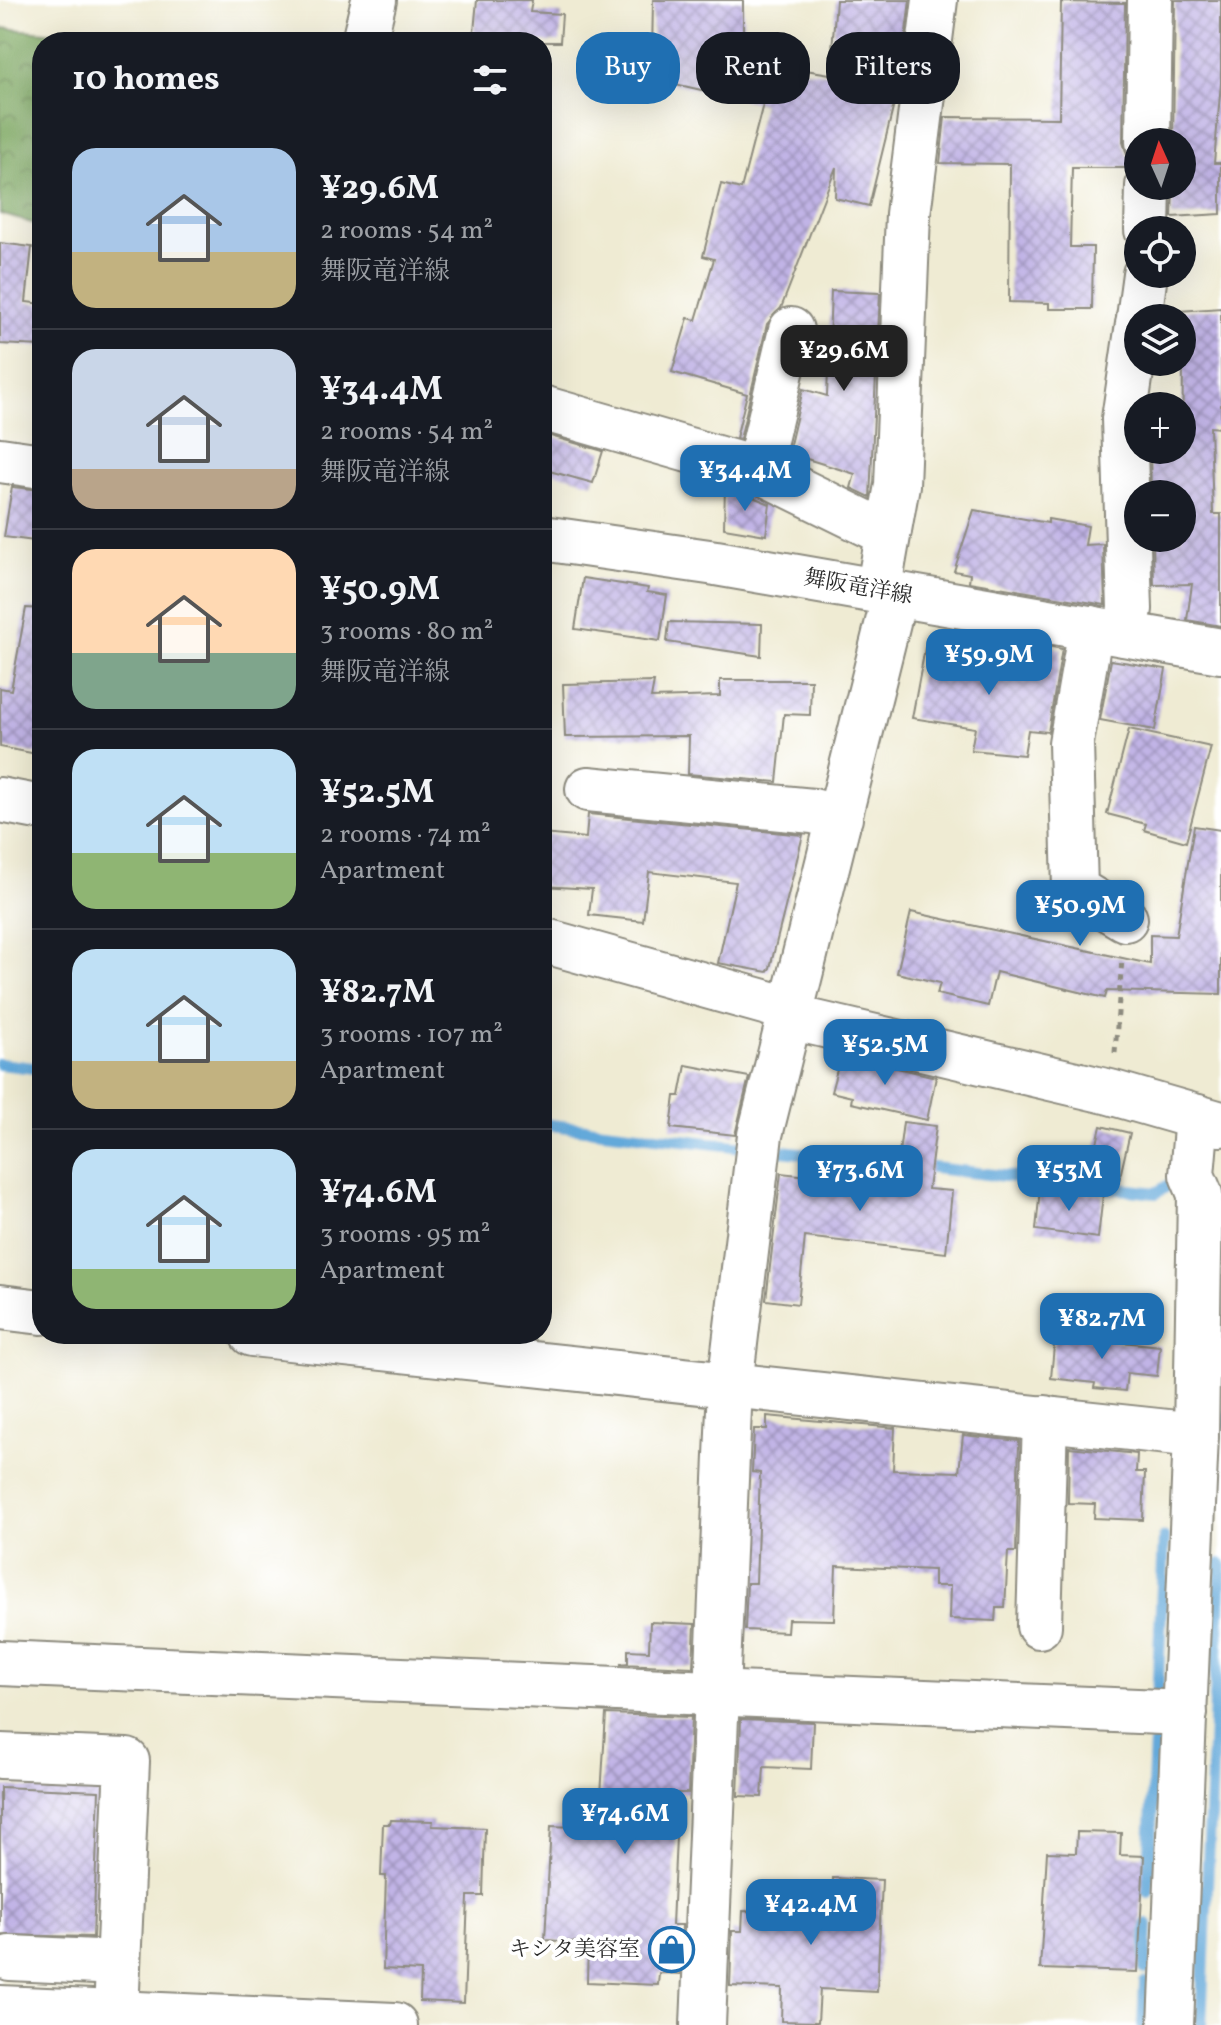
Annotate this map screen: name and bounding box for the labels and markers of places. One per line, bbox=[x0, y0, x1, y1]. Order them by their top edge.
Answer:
pin: ¥29.6M bbox=[779, 325, 909, 393]
pin: ¥34.4M bbox=[680, 445, 810, 513]
pin: ¥59.9M bbox=[924, 629, 1054, 697]
pin: ¥50.9M bbox=[1015, 880, 1145, 948]
pin: ¥52.5M bbox=[820, 1019, 950, 1087]
pin: ¥73.6M bbox=[795, 1145, 925, 1213]
pin: ¥53M bbox=[1022, 1145, 1116, 1213]
pin: ¥82.7M bbox=[1037, 1293, 1167, 1361]
pin: ¥74.6M bbox=[560, 1788, 690, 1856]
pin: ¥42.4M bbox=[746, 1879, 876, 1947]
shop icon: キシタ美容室 bbox=[647, 1926, 695, 1974]
place label: キシタ美容室 bbox=[509, 1935, 640, 1966]

